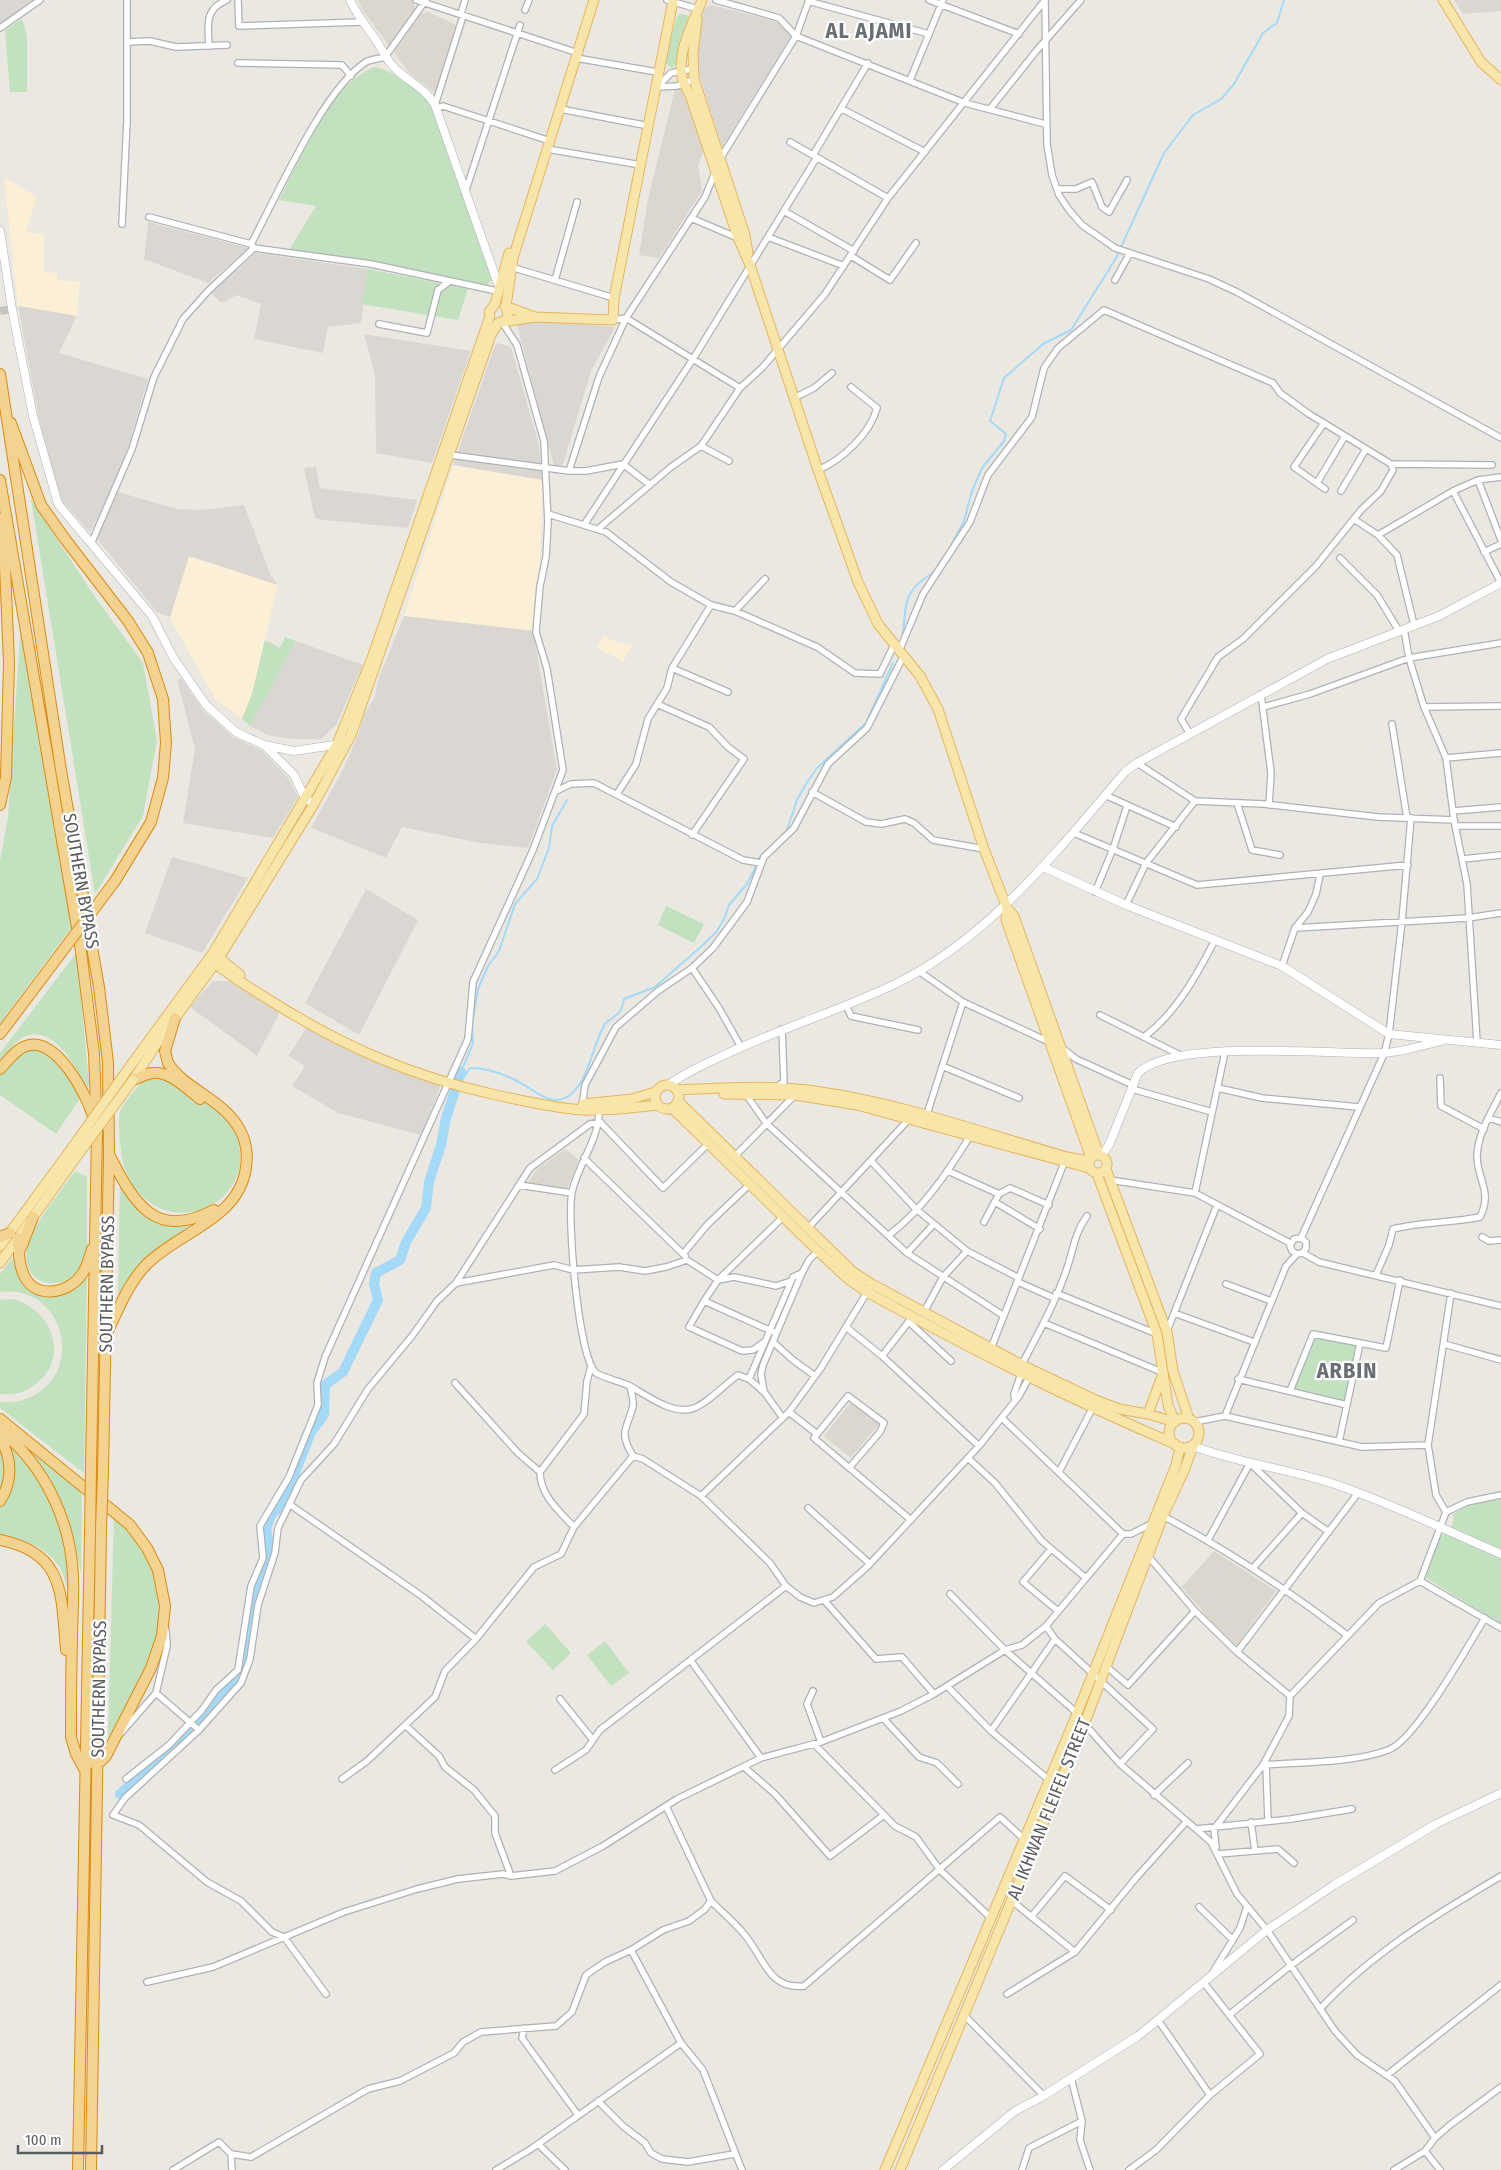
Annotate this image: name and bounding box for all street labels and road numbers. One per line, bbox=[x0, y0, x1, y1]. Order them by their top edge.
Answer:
street label: SOUTHERN BYPASS bbox=[58, 811, 104, 951]
street label: SOUTHERN BYPASS bbox=[95, 1215, 119, 1353]
street label: SOUTHERN BYPASS bbox=[87, 1620, 111, 1758]
street label: AL IKHWAN FLEIFEL STREET bbox=[1002, 1714, 1096, 1903]

